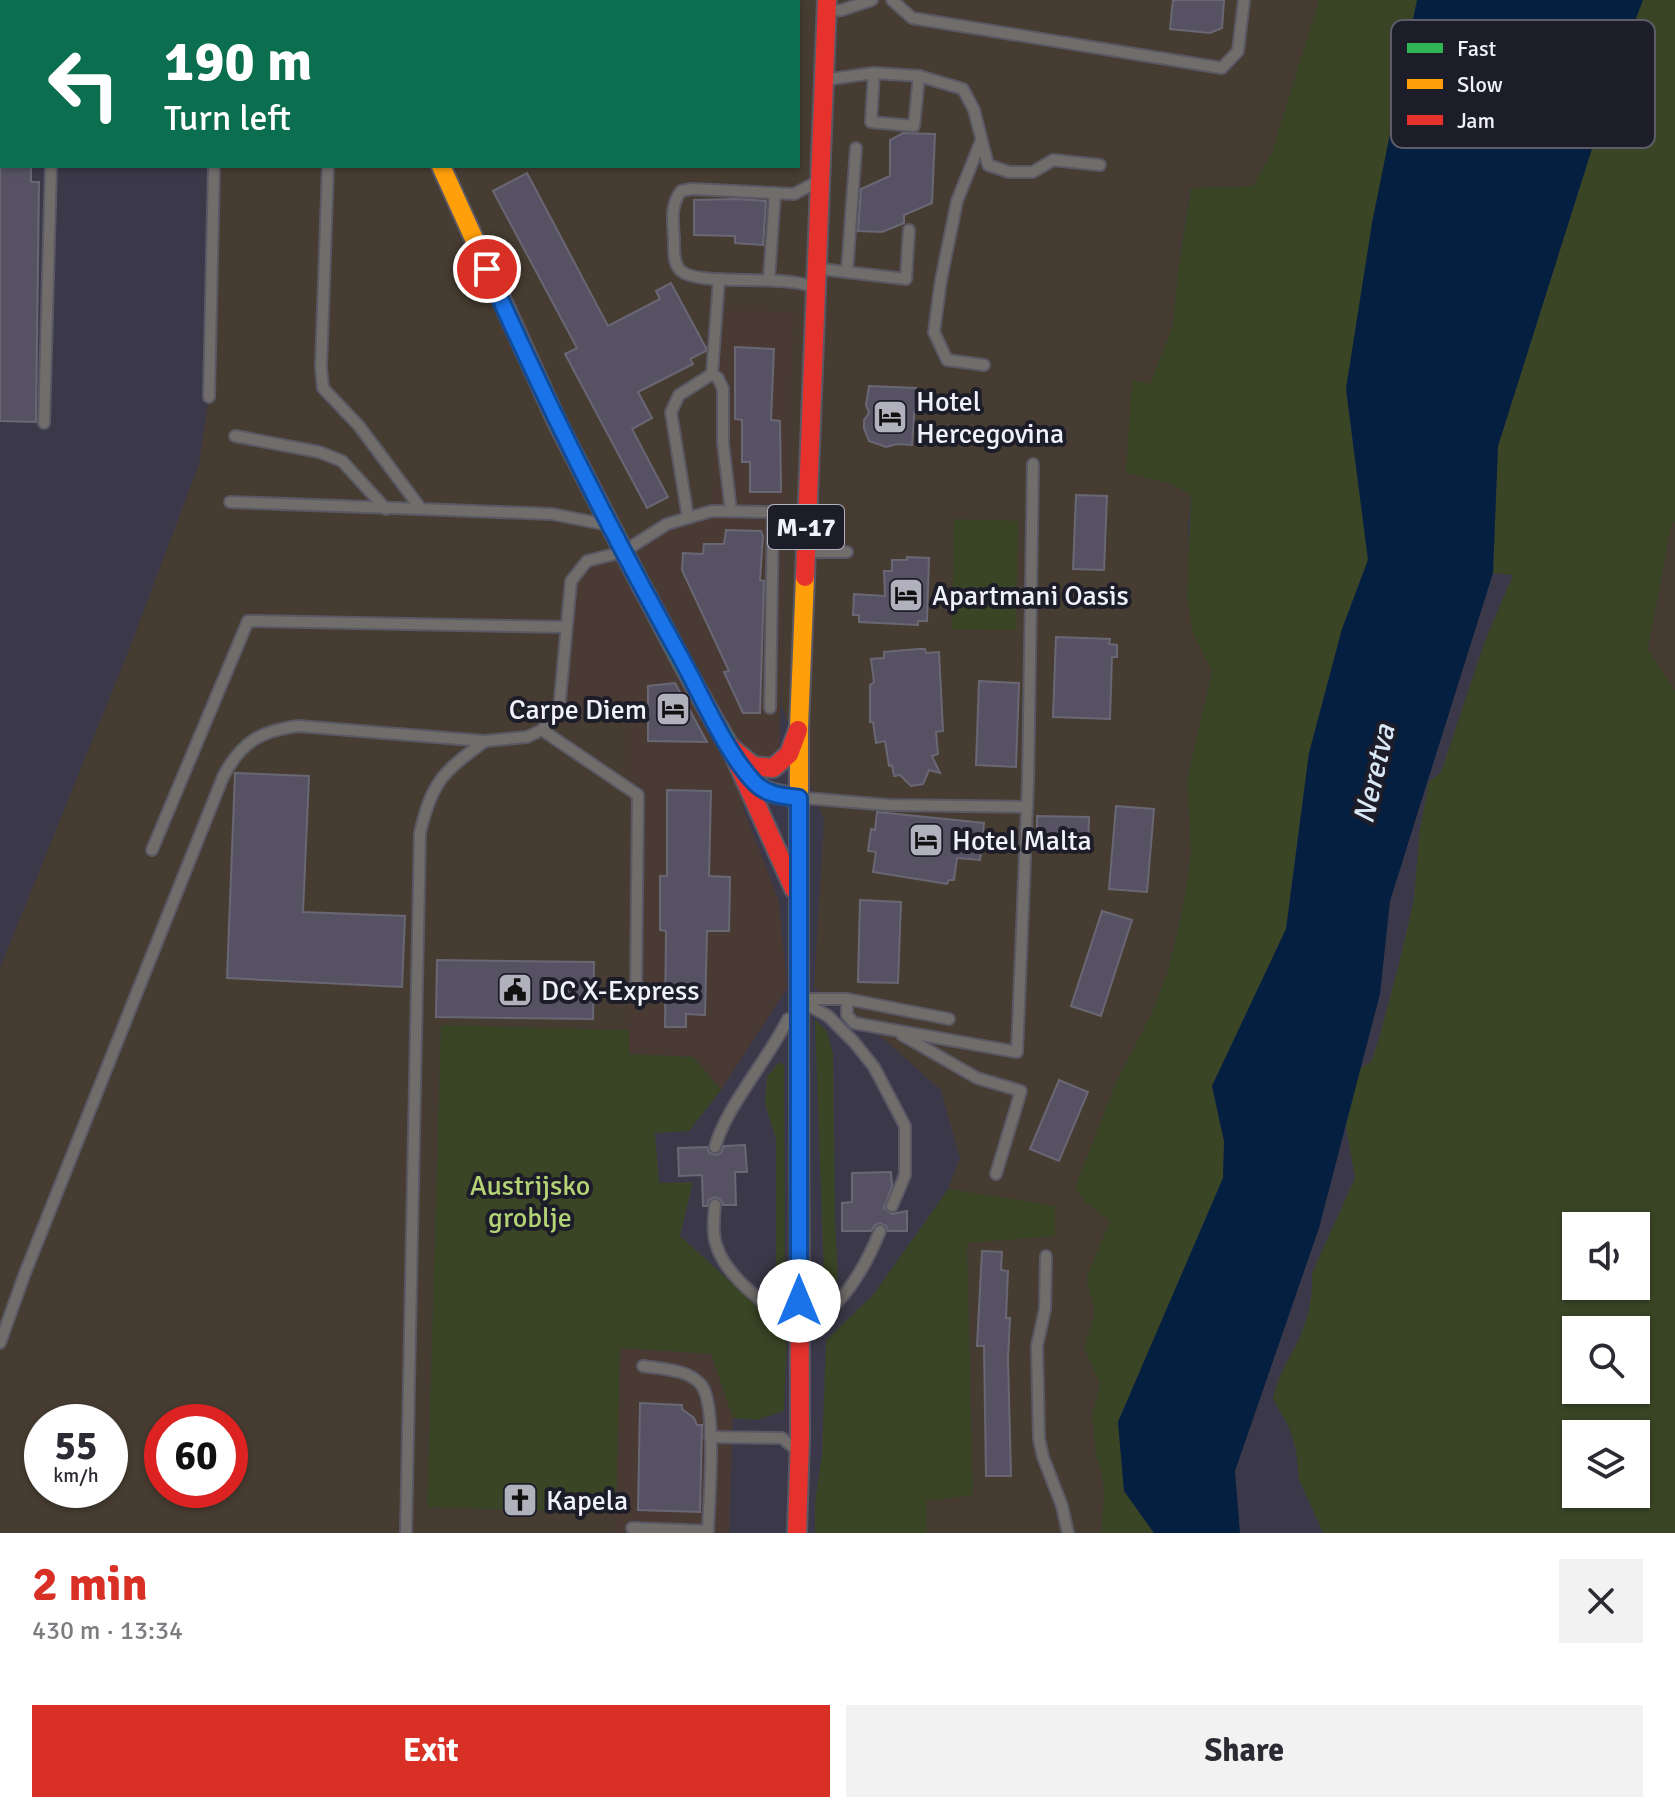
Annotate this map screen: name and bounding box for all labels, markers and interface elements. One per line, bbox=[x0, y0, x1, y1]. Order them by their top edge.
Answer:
legend bbox=[1391, 20, 1655, 148]
text: 190 m bbox=[164, 27, 312, 96]
icon: left bbox=[32, 32, 136, 136]
text: Fast bbox=[1457, 35, 1497, 62]
text: Slow bbox=[1457, 71, 1503, 98]
text: Turn left bbox=[164, 96, 291, 141]
text: Jam bbox=[1457, 107, 1495, 134]
pin bbox=[453, 235, 521, 303]
icon: arrive bbox=[465, 247, 509, 291]
place label: Hotel Hercegovina bbox=[916, 385, 1064, 451]
hotel icon: Hotel Hercegovina bbox=[871, 398, 909, 436]
road number: M-17 bbox=[768, 505, 844, 549]
hotel icon: Apartmani Oasis bbox=[887, 576, 925, 614]
place label: Apartmani Oasis bbox=[932, 579, 1129, 613]
hotel icon: Carpe Diem bbox=[654, 690, 692, 728]
place label: Carpe Diem bbox=[509, 693, 647, 727]
water label: Neretva bbox=[1345, 720, 1404, 827]
hotel icon: Hotel Malta bbox=[907, 821, 945, 859]
place label: Hotel Malta bbox=[952, 824, 1092, 858]
public building icon: DC X-Express bbox=[496, 971, 534, 1009]
place label: DC X-Express bbox=[541, 974, 700, 1008]
park label: Austrijsko groblje bbox=[470, 1169, 590, 1235]
map controls bbox=[1562, 1212, 1650, 1508]
button: sound bbox=[1562, 1212, 1650, 1300]
position arrow bbox=[757, 1259, 841, 1343]
button: search bbox=[1562, 1316, 1650, 1404]
speed limit sign: 60 bbox=[144, 1404, 248, 1508]
button: layers bbox=[1562, 1420, 1650, 1508]
text: 55 bbox=[54, 1421, 98, 1471]
text: km/h bbox=[53, 1463, 99, 1488]
church icon: Kapela bbox=[501, 1481, 539, 1519]
place label: Kapela bbox=[546, 1484, 628, 1518]
text: 2 min bbox=[32, 1555, 148, 1614]
button: close bbox=[1559, 1559, 1643, 1643]
text: 430 m · 13:34 bbox=[32, 1615, 183, 1647]
button: Exit bbox=[32, 1705, 830, 1797]
button: Share bbox=[846, 1705, 1643, 1797]

